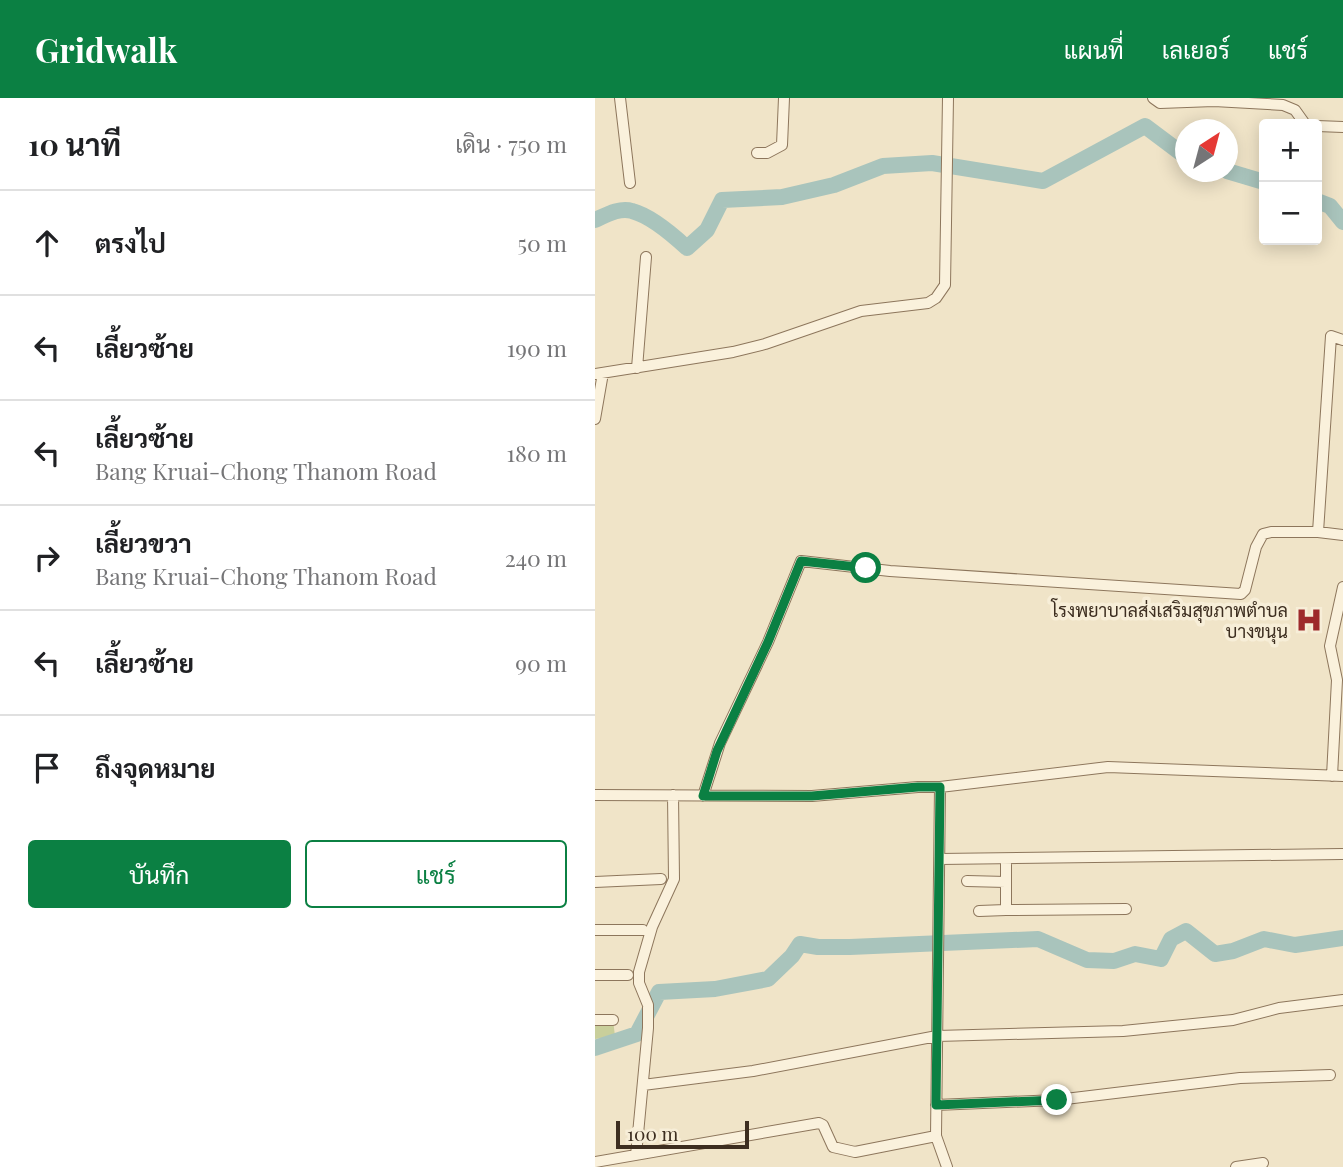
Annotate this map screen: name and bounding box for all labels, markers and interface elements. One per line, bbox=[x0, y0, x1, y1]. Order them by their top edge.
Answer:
text: Gridwalk bbox=[35, 27, 177, 71]
text: แผนที่ bbox=[1064, 33, 1124, 65]
text: เลเยอร์ bbox=[1162, 33, 1230, 65]
text: แชร์ bbox=[1268, 33, 1308, 65]
north arrow bbox=[1175, 119, 1238, 182]
map controls bbox=[1259, 119, 1322, 245]
button: + bbox=[1259, 119, 1322, 182]
text: 10 นาที bbox=[28, 124, 121, 164]
text: เดิน · 750 m bbox=[455, 128, 567, 159]
button: − bbox=[1259, 182, 1322, 245]
icon: ahead bbox=[28, 224, 66, 262]
text: ตรงไป bbox=[95, 225, 166, 260]
text: 50 m bbox=[518, 227, 567, 258]
icon: left bbox=[28, 329, 66, 367]
text: เลี้ยวซ้าย bbox=[95, 330, 194, 365]
text: 190 m bbox=[507, 332, 567, 363]
text: เลี้ยวซ้าย bbox=[95, 420, 194, 455]
icon: left bbox=[28, 434, 66, 472]
text: 180 m bbox=[507, 437, 567, 468]
text: Bang Kruai-Chong Thanom Road bbox=[95, 455, 437, 486]
text: เลี้ยวขวา bbox=[95, 525, 192, 560]
icon: right bbox=[28, 539, 66, 577]
text: 240 m bbox=[505, 542, 567, 573]
route start bbox=[850, 552, 881, 583]
text: Bang Kruai-Chong Thanom Road bbox=[95, 560, 437, 591]
place label: โรงพยาบาลส่งเสริมสุขภาพตำบล บางขนุน bbox=[1051, 598, 1288, 644]
hospital icon: โรงพยาบาลส่งเสริมสุขภาพตำบล บางขนุน bbox=[1294, 605, 1324, 635]
icon: left bbox=[28, 644, 66, 682]
text: เลี้ยวซ้าย bbox=[95, 645, 194, 680]
text: 90 m bbox=[515, 647, 567, 678]
icon: arrive bbox=[28, 749, 66, 787]
text: ถึงจุดหมาย bbox=[95, 750, 216, 785]
button: บันทึก bbox=[28, 840, 291, 908]
button: แชร์ bbox=[305, 840, 567, 908]
route end bbox=[1041, 1084, 1072, 1115]
scale bar bbox=[616, 1118, 749, 1150]
text: 100 m bbox=[627, 1120, 678, 1146]

